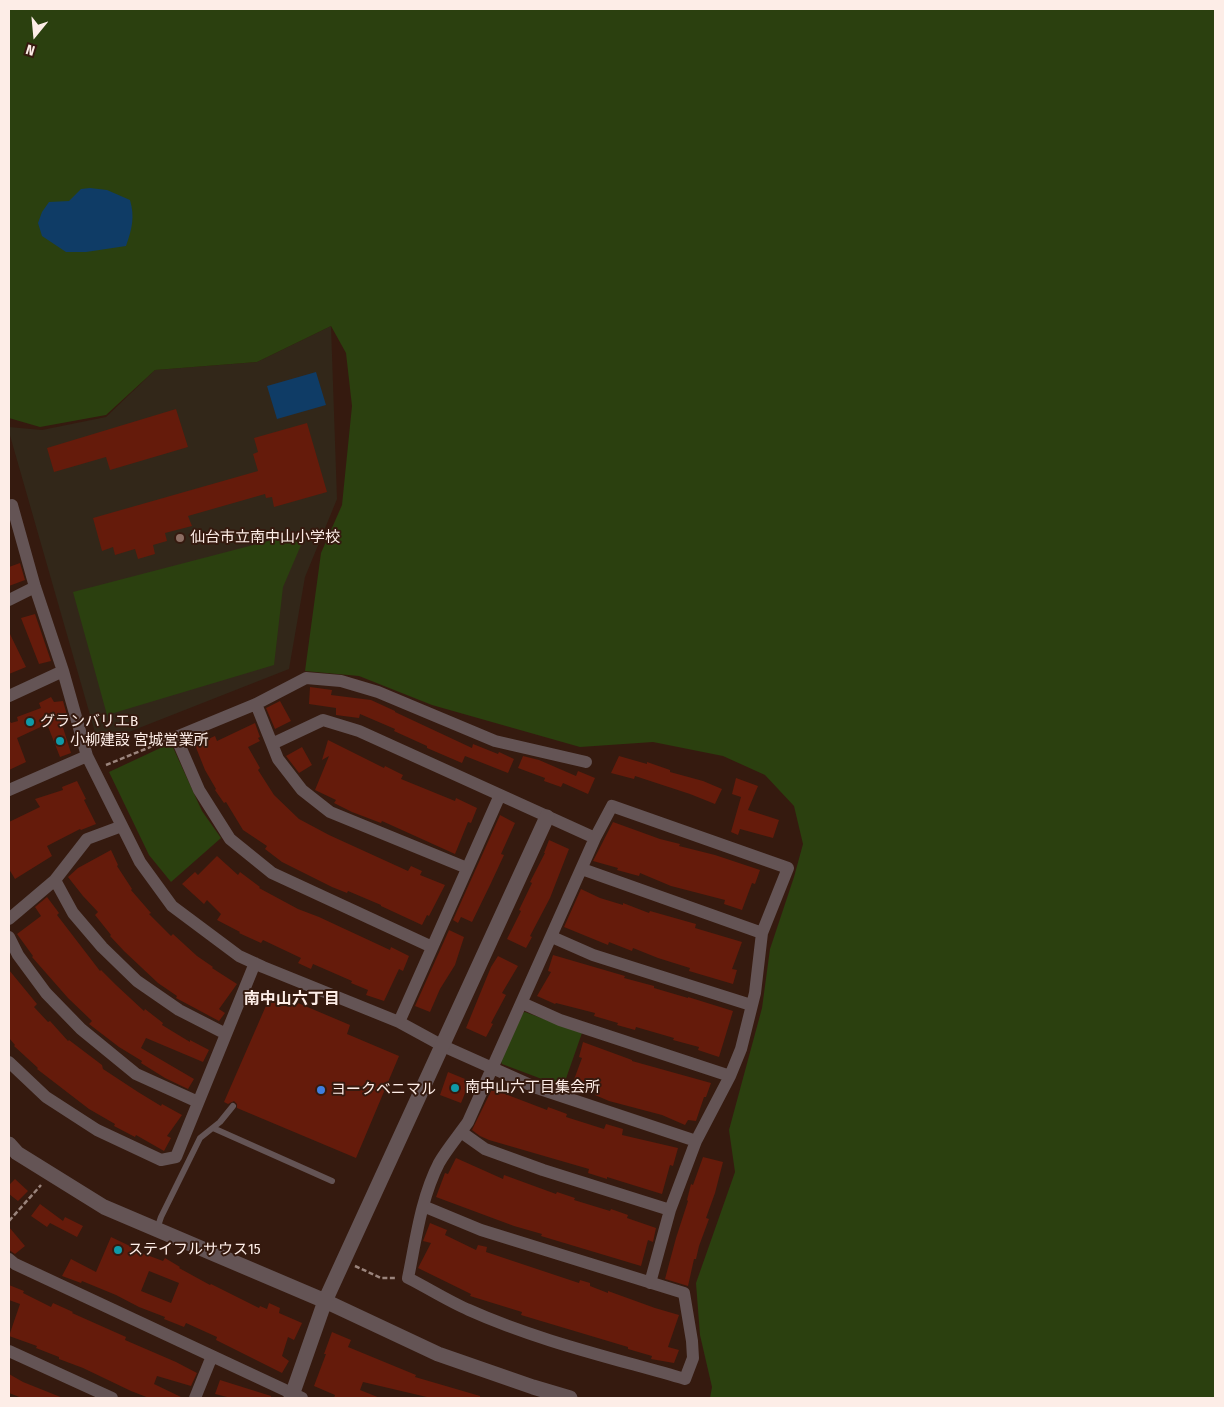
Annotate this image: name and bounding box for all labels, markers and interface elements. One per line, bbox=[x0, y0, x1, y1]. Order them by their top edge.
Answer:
north arrow bbox=[10, 10, 60, 60]
text: N bbox=[24, 40, 37, 59]
place label: 仙台市立南中山小学校 bbox=[190, 529, 340, 547]
marker: 仙台市立南中山小学校 bbox=[174, 532, 186, 544]
place label: グランバリエB bbox=[40, 713, 138, 731]
marker: グランバリエB bbox=[24, 716, 36, 728]
place label: 小柳建設 宮城営業所 bbox=[70, 732, 209, 750]
marker: 小柳建設 宮城営業所 bbox=[54, 735, 66, 747]
district label: 南中山六丁目 bbox=[244, 990, 340, 1010]
place label: 南中山六丁目集会所 bbox=[465, 1079, 600, 1097]
place label: ヨークベニマル bbox=[331, 1081, 436, 1099]
marker: 南中山六丁目集会所 bbox=[449, 1082, 461, 1094]
marker: ヨークベニマル bbox=[315, 1084, 327, 1096]
place label: ステイフルサウス15 bbox=[128, 1241, 261, 1259]
marker: ステイフルサウス15 bbox=[112, 1244, 124, 1256]

